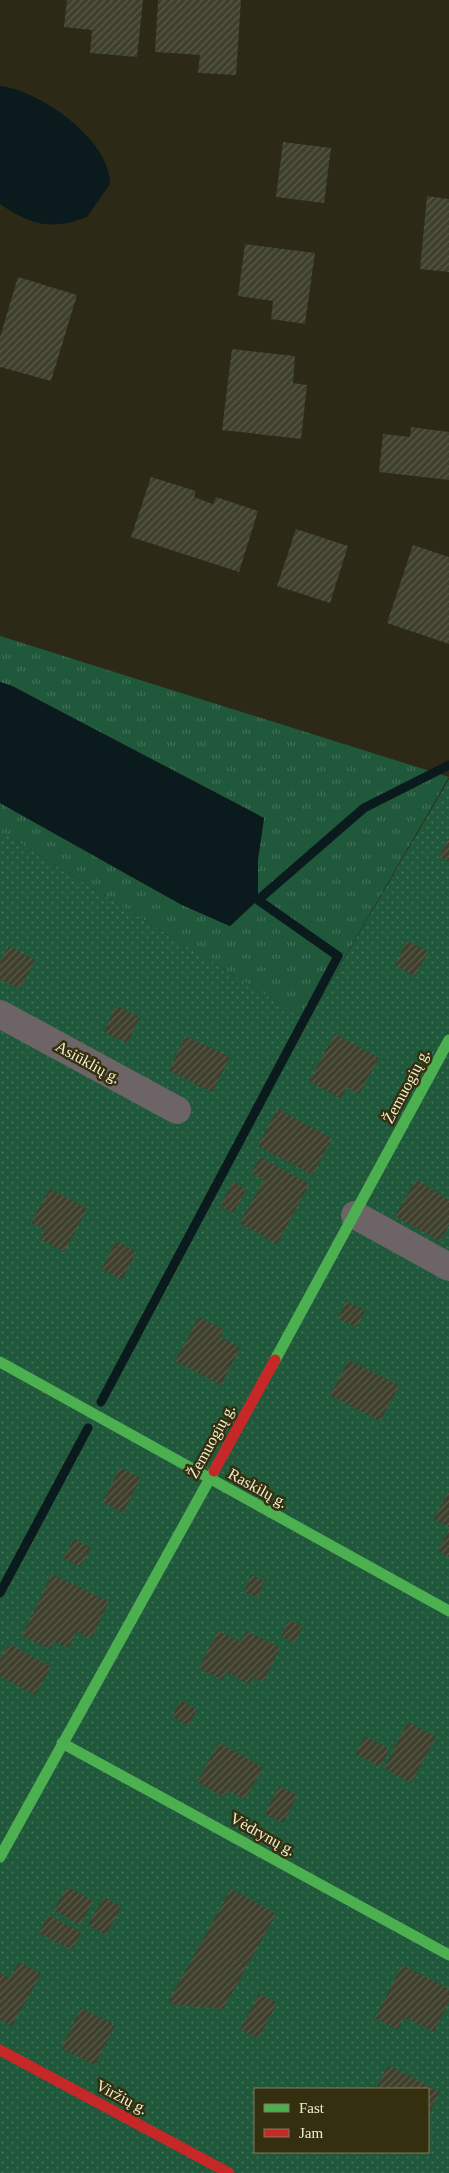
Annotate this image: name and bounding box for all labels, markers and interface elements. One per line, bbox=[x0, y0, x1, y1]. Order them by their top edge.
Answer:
street label: Asiūklių g. bbox=[52, 1037, 123, 1088]
street label: Žemuogių g. bbox=[378, 1045, 434, 1127]
street label: Žemuogių g. bbox=[183, 1401, 239, 1481]
street label: Raskilų g. bbox=[225, 1465, 290, 1512]
street label: Vėdrynų g. bbox=[227, 1809, 299, 1860]
street label: Viržių g. bbox=[93, 2076, 151, 2119]
legend bbox=[254, 2088, 429, 2153]
text: Fast bbox=[299, 2100, 325, 2116]
text: Jam bbox=[299, 2125, 323, 2141]

